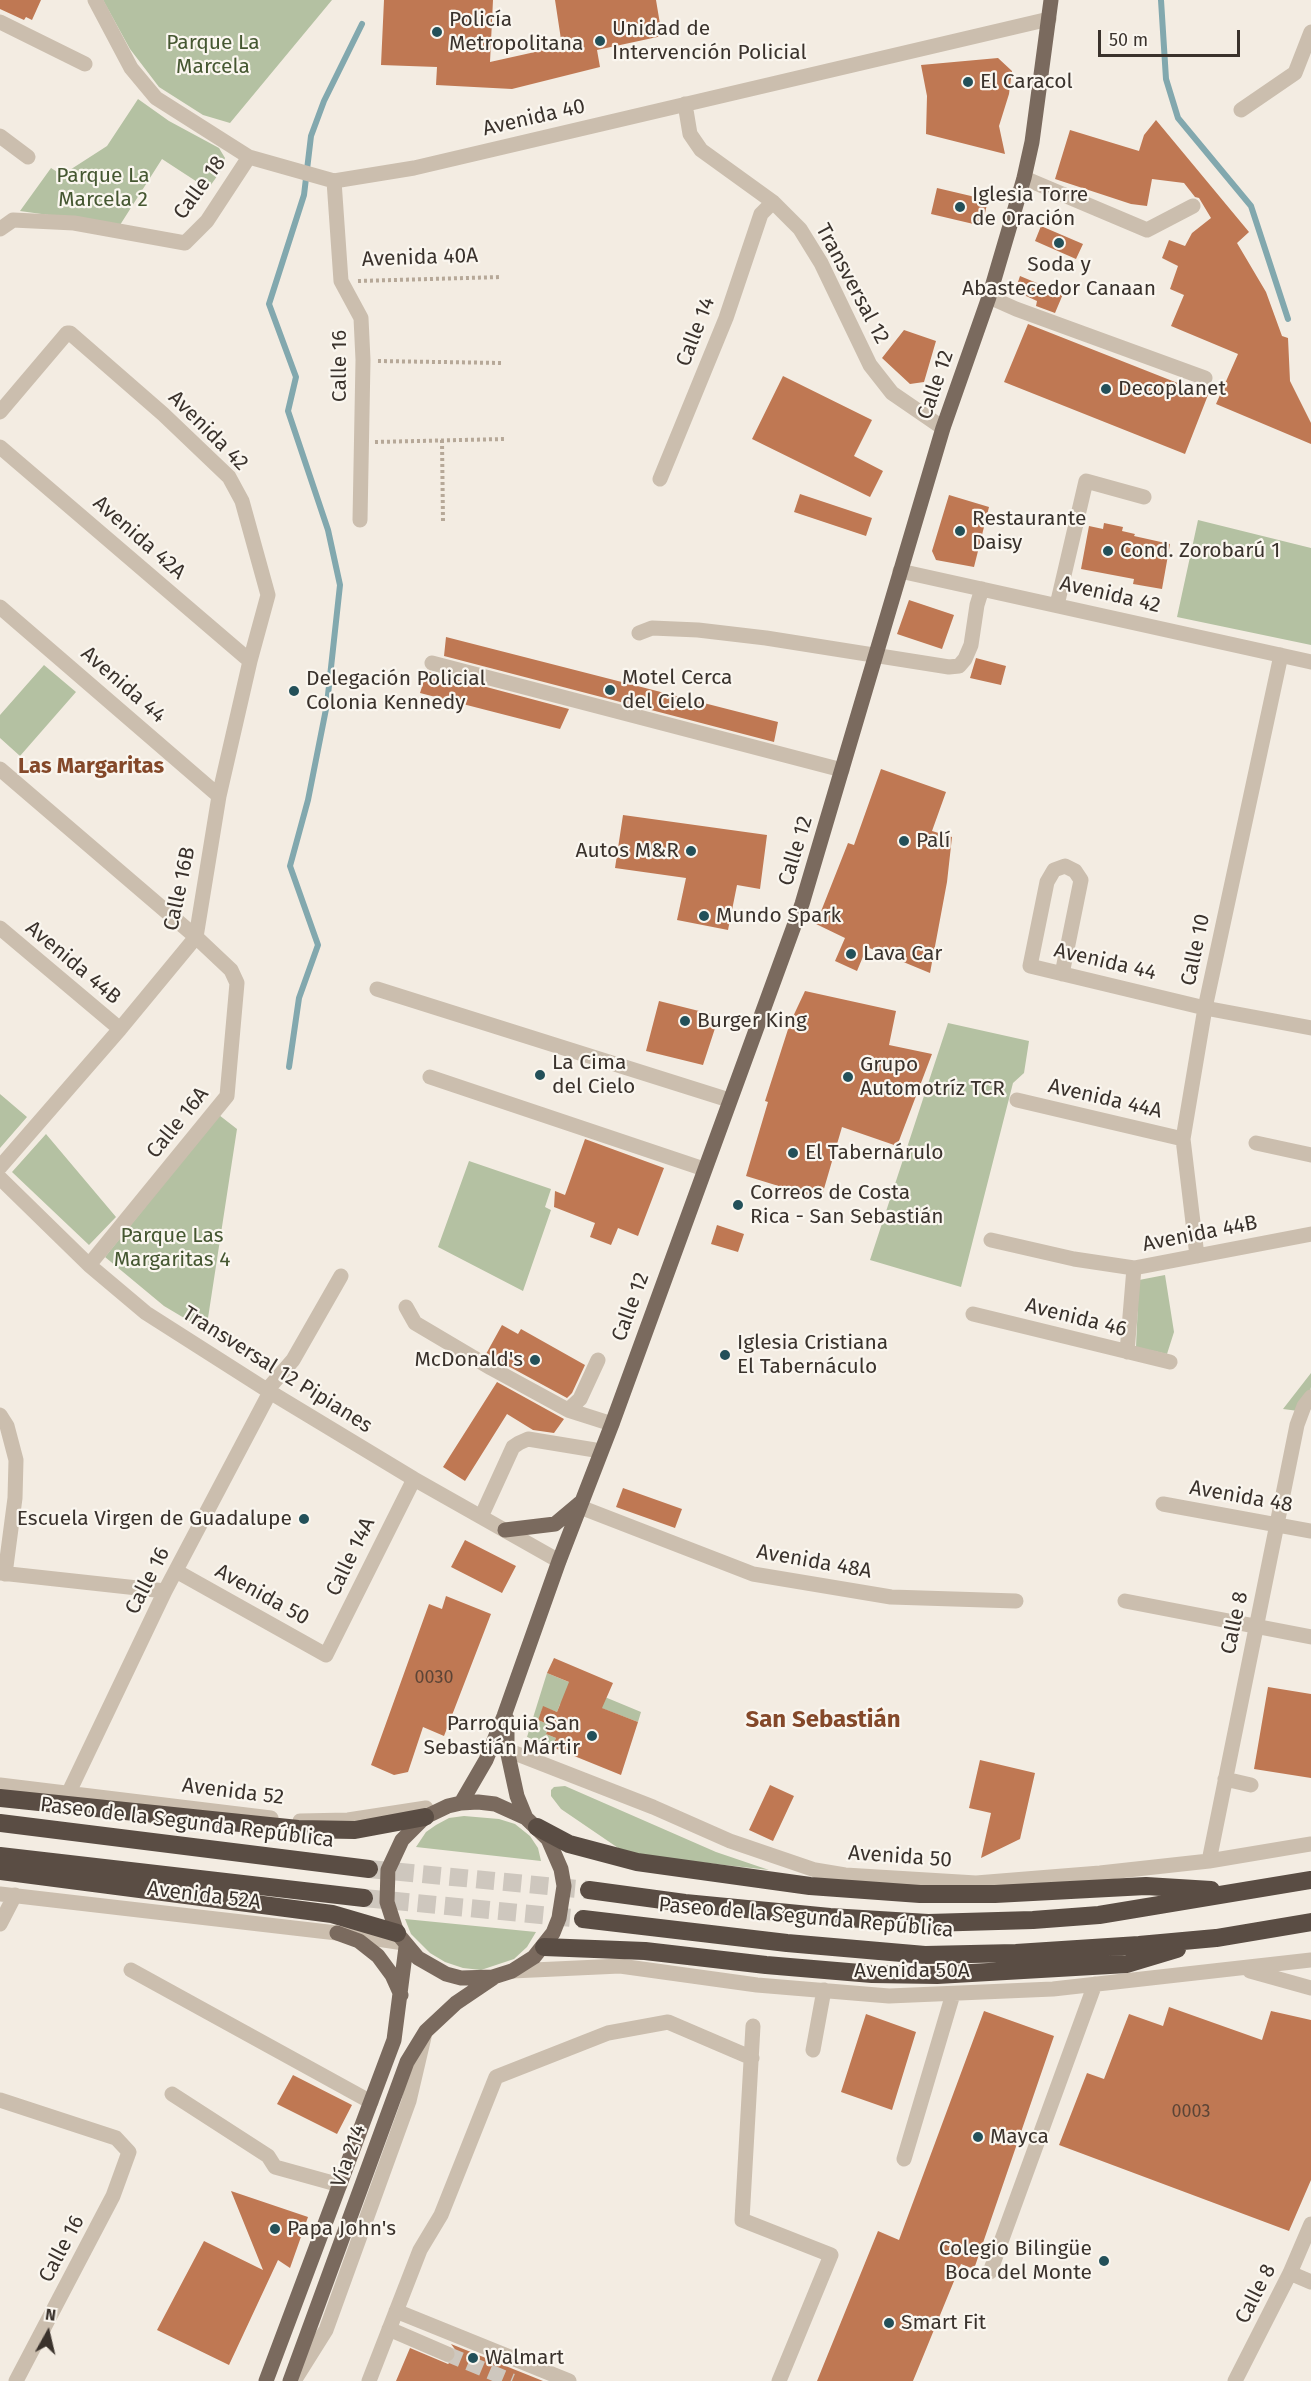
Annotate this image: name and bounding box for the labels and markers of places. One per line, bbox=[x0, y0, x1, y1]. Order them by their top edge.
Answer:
place label: Policía Metropolitana bbox=[449, 7, 584, 57]
place label: Unidad de Intervención Policial bbox=[612, 16, 807, 66]
marker: Policía Metropolitana bbox=[430, 25, 444, 39]
marker: Unidad de Intervención Policial bbox=[593, 34, 607, 48]
place label: El Caracol bbox=[980, 69, 1073, 95]
marker: El Caracol bbox=[961, 75, 975, 89]
place label: Iglesia Torre de Oración bbox=[972, 182, 1088, 232]
marker: Iglesia Torre de Oración bbox=[953, 200, 967, 214]
marker: Soda y Abastecedor Canaan bbox=[1052, 236, 1066, 250]
place label: Soda y Abastecedor Canaan bbox=[962, 252, 1156, 302]
place label: Decoplanet bbox=[1118, 376, 1226, 402]
marker: Decoplanet bbox=[1099, 382, 1113, 396]
place label: Restaurante Daisy bbox=[972, 506, 1087, 556]
marker: Restaurante Daisy bbox=[953, 524, 967, 538]
place label: Cond. Zorobarú 1 bbox=[1120, 538, 1280, 564]
marker: Cond. Zorobarú 1 bbox=[1101, 544, 1115, 558]
place label: Motel Cerca del Cielo bbox=[622, 665, 733, 715]
place label: Delegación Policial Colonia Kennedy bbox=[306, 666, 486, 716]
marker: Motel Cerca del Cielo bbox=[603, 683, 617, 697]
marker: Delegación Policial Colonia Kennedy bbox=[287, 684, 301, 698]
place label: Palí bbox=[916, 828, 950, 854]
marker: Palí bbox=[897, 834, 911, 848]
place label: Autos M&R bbox=[575, 838, 679, 864]
marker: Autos M&R bbox=[684, 844, 698, 858]
place label: Mundo Spark bbox=[716, 903, 841, 929]
marker: Mundo Spark bbox=[697, 909, 711, 923]
place label: Lava Car bbox=[863, 941, 942, 967]
marker: Lava Car bbox=[844, 947, 858, 961]
place label: Burger King bbox=[697, 1008, 807, 1034]
marker: Burger King bbox=[678, 1014, 692, 1028]
place label: La Cima del Cielo bbox=[552, 1050, 635, 1100]
place label: Grupo Automotríz TCR bbox=[860, 1052, 1005, 1102]
marker: La Cima del Cielo bbox=[533, 1068, 547, 1082]
marker: Grupo Automotríz TCR bbox=[841, 1070, 855, 1084]
place label: El Tabernárulo bbox=[805, 1140, 943, 1166]
marker: El Tabernárulo bbox=[786, 1146, 800, 1160]
place label: Correos de Costa Rica - San Sebastián bbox=[750, 1180, 944, 1230]
marker: Correos de Costa Rica - San Sebastián bbox=[731, 1198, 745, 1212]
place label: Iglesia Cristiana El Tabernáculo bbox=[737, 1330, 888, 1380]
place label: McDonald's bbox=[415, 1347, 523, 1373]
marker: Iglesia Cristiana El Tabernáculo bbox=[718, 1348, 732, 1362]
marker: McDonald's bbox=[528, 1353, 542, 1367]
place label: Escuela Virgen de Guadalupe bbox=[17, 1506, 292, 1532]
marker: Escuela Virgen de Guadalupe bbox=[297, 1512, 311, 1526]
place label: Parroquia San Sebastián Mártir bbox=[424, 1711, 580, 1761]
marker: Parroquia San Sebastián Mártir bbox=[585, 1729, 599, 1743]
place label: Mayca bbox=[990, 2124, 1049, 2150]
marker: Mayca bbox=[971, 2130, 985, 2144]
place label: Papa John's bbox=[287, 2216, 396, 2242]
marker: Papa John's bbox=[268, 2222, 282, 2236]
place label: Colegio Bilingüe Boca del Monte bbox=[939, 2236, 1092, 2286]
marker: Colegio Bilingüe Boca del Monte bbox=[1097, 2254, 1111, 2268]
place label: Smart Fit bbox=[901, 2310, 986, 2336]
marker: Smart Fit bbox=[882, 2316, 896, 2330]
place label: Walmart bbox=[485, 2345, 564, 2371]
marker: Walmart bbox=[466, 2351, 480, 2365]

